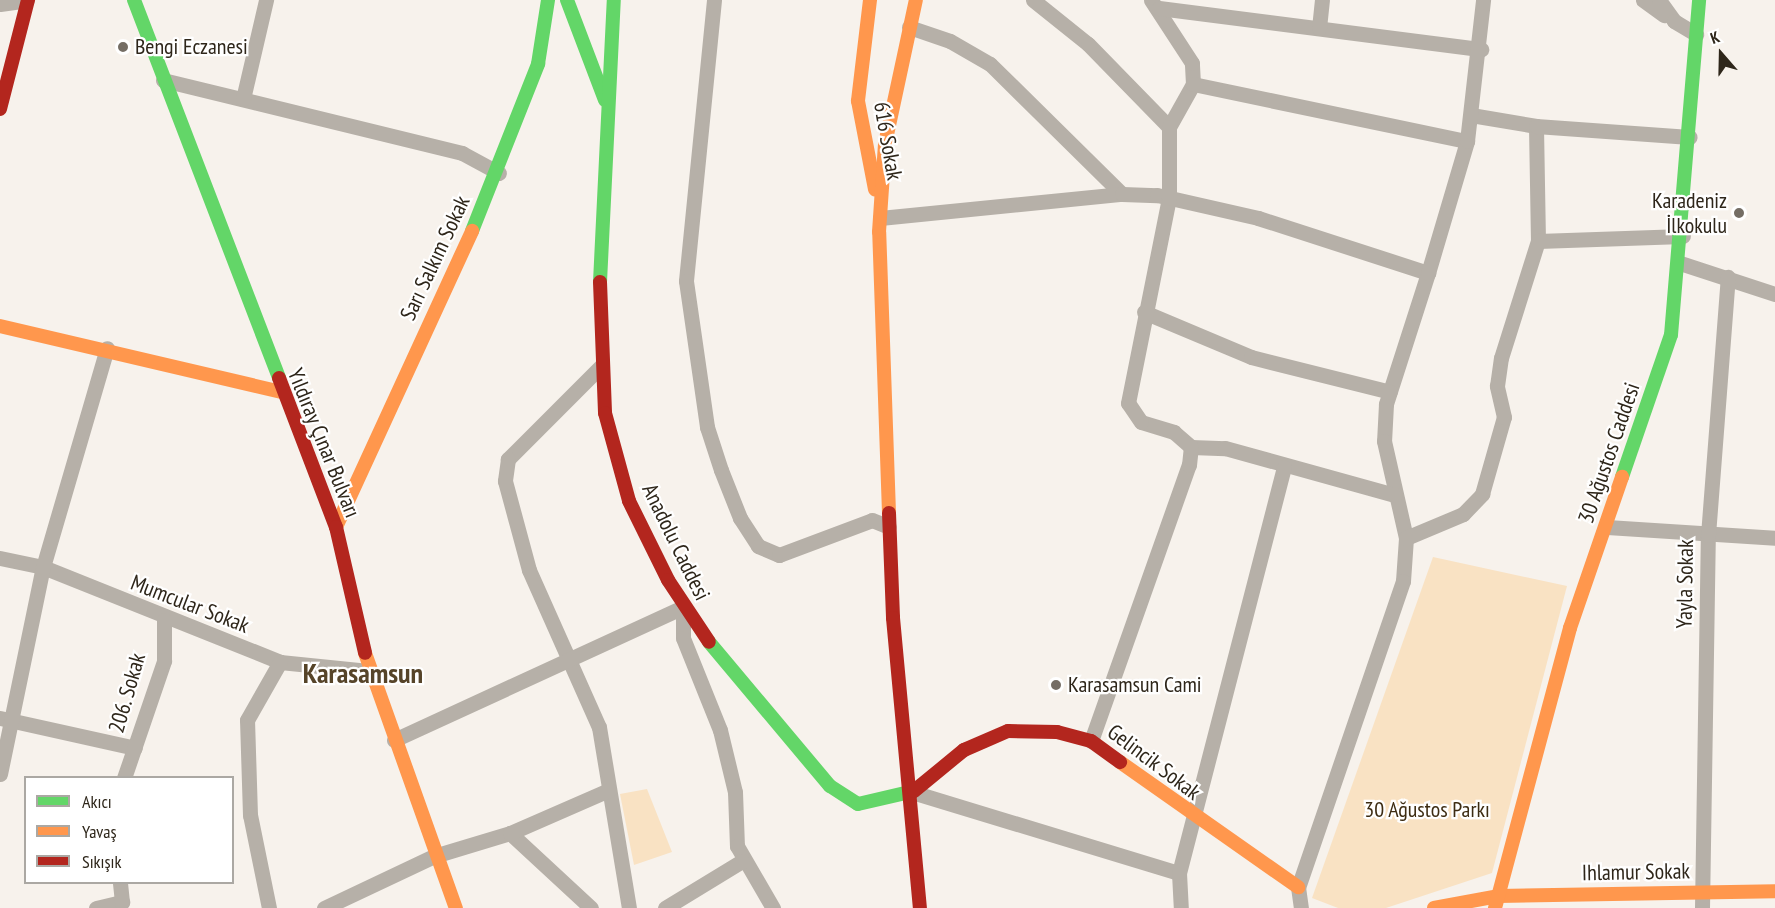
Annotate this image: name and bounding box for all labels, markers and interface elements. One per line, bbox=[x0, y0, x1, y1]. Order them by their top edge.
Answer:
north arrow bbox=[1691, 24, 1751, 84]
text: K bbox=[1708, 26, 1722, 48]
place label: Bengi Eczanesi bbox=[135, 34, 248, 60]
marker: Bengi Eczanesi bbox=[116, 40, 130, 54]
street label: 616 Sokak bbox=[868, 100, 908, 182]
place label: Karadeniz İlkokulu bbox=[1652, 187, 1727, 238]
street label: Sarı Salkım Sokak bbox=[395, 192, 475, 324]
marker: Karadeniz İlkokulu bbox=[1732, 206, 1746, 220]
street label: Yıldıray Çınar Bulvarı bbox=[282, 364, 366, 522]
street label: 30 Ağustos Caddesi bbox=[1573, 379, 1645, 527]
street label: Anadolu Caddesi bbox=[636, 480, 716, 604]
street label: Yayla Sokak bbox=[1671, 539, 1699, 629]
street label: Mumcular Sokak bbox=[127, 569, 253, 639]
street label: 206. Sokak bbox=[103, 649, 151, 737]
district label: Karasamsun bbox=[303, 656, 423, 690]
place label: Karasamsun Cami bbox=[1068, 672, 1202, 698]
marker: Karasamsun Cami bbox=[1049, 678, 1063, 692]
street label: Gelincik Sokak bbox=[1102, 718, 1206, 806]
legend bbox=[24, 776, 234, 884]
text: Akıcı bbox=[82, 790, 112, 813]
park label: 30 Ağustos Parkı bbox=[1364, 797, 1490, 823]
text: Yavaş bbox=[82, 820, 117, 843]
text: Sıkışık bbox=[82, 850, 121, 873]
street label: Ihlamur Sokak bbox=[1582, 858, 1690, 886]

